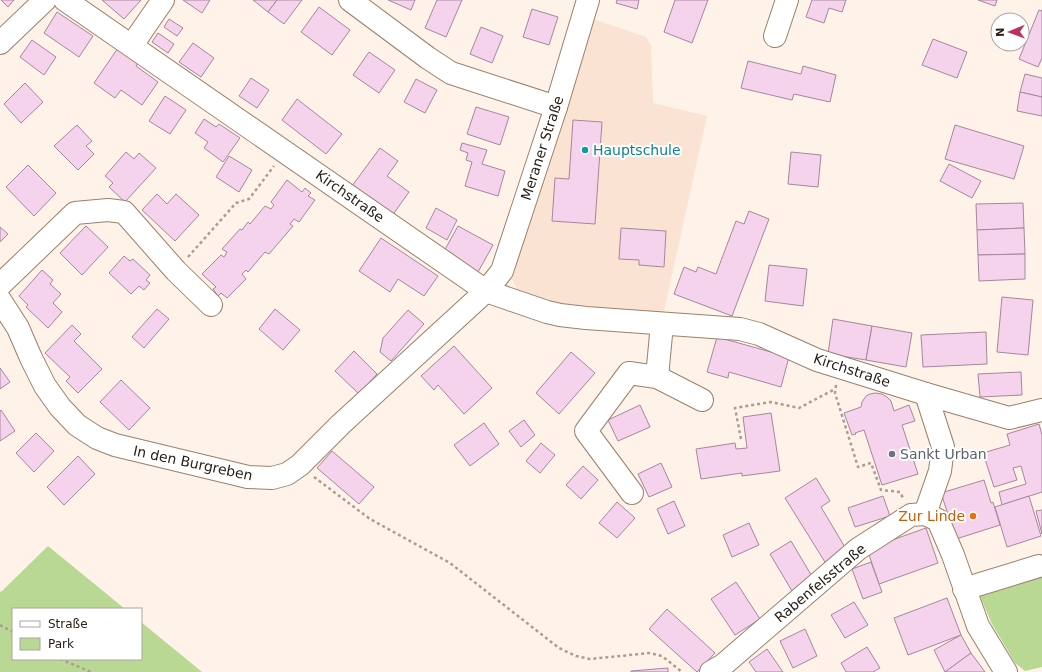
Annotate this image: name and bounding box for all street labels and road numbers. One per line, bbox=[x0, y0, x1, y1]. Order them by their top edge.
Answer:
street label: Meraner Straße bbox=[518, 94, 566, 202]
street label: Kirchstraße bbox=[313, 167, 387, 225]
street label: Kirchstraße bbox=[812, 350, 892, 390]
street label: In den Burgreben bbox=[132, 443, 254, 483]
street label: Rabenfelsstraße bbox=[771, 540, 869, 626]

